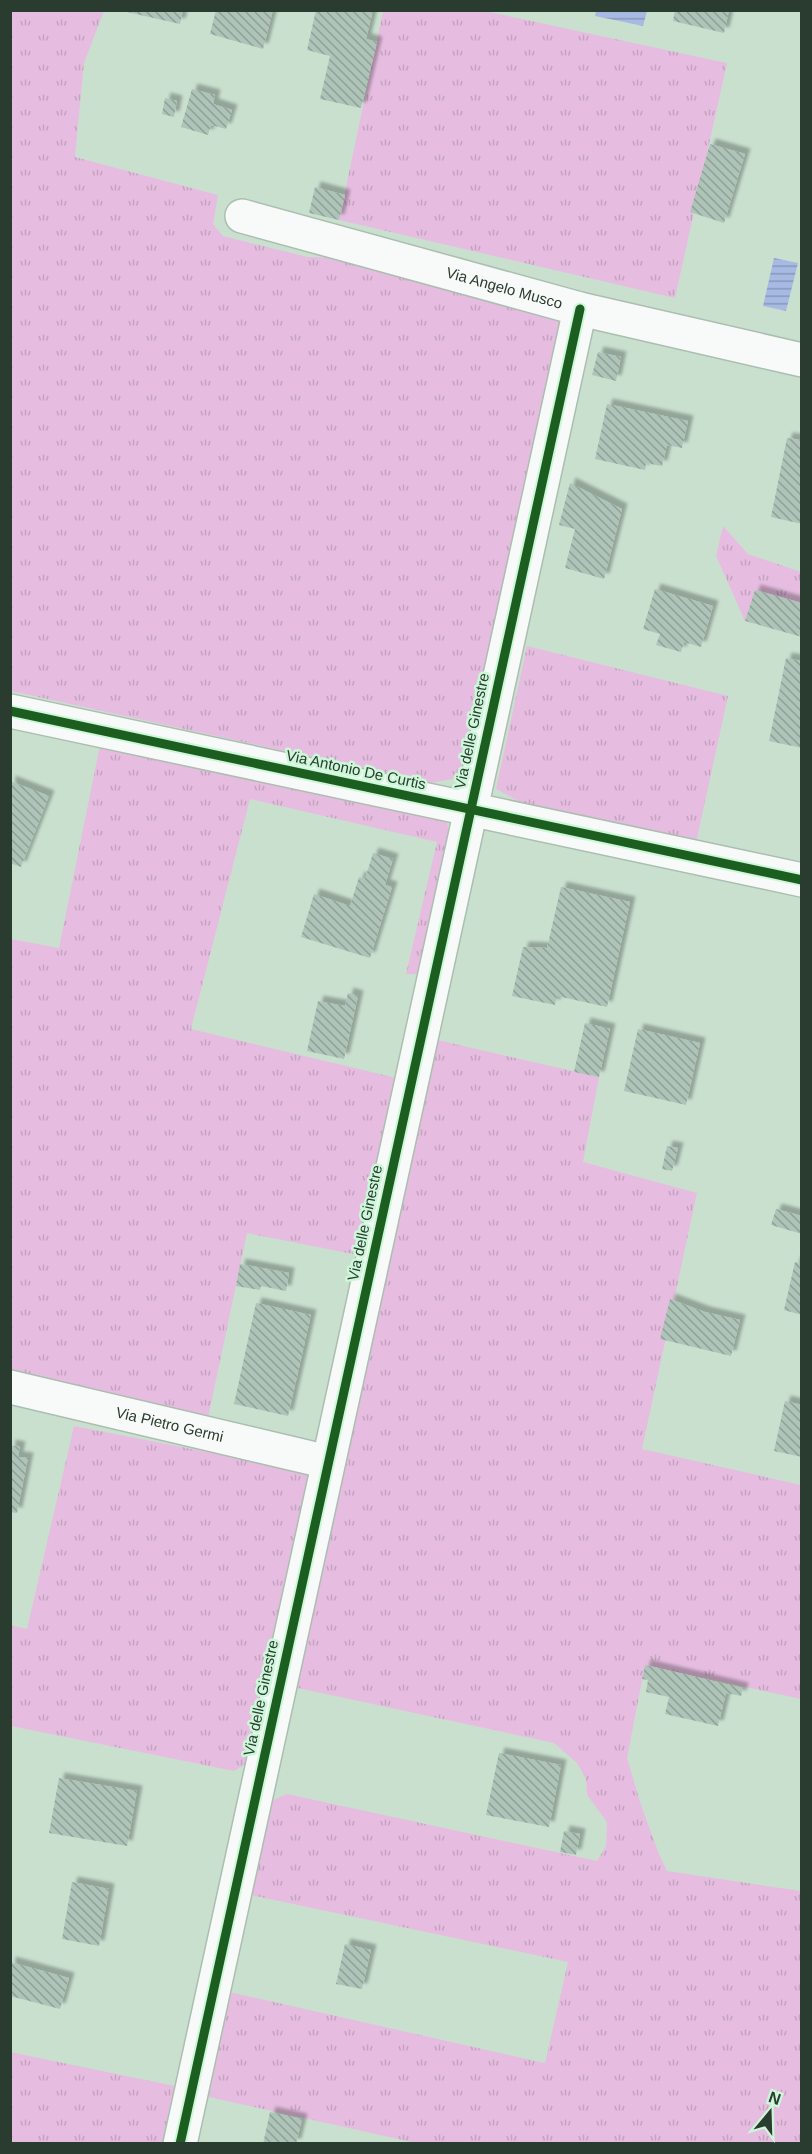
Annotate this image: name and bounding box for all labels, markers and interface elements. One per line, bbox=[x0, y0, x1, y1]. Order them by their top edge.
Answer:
street label: Via Angelo Musco bbox=[444, 264, 564, 312]
street label: Via delle Ginestre bbox=[451, 671, 492, 790]
street label: Via Antonio De Curtis bbox=[285, 746, 427, 793]
street label: Via delle Ginestre bbox=[344, 1163, 385, 1282]
street label: Via Pietro Germi bbox=[114, 1403, 225, 1445]
street label: Via delle Ginestre bbox=[240, 1638, 281, 1757]
north arrow bbox=[740, 2082, 800, 2142]
text: N bbox=[766, 2088, 783, 2108]

